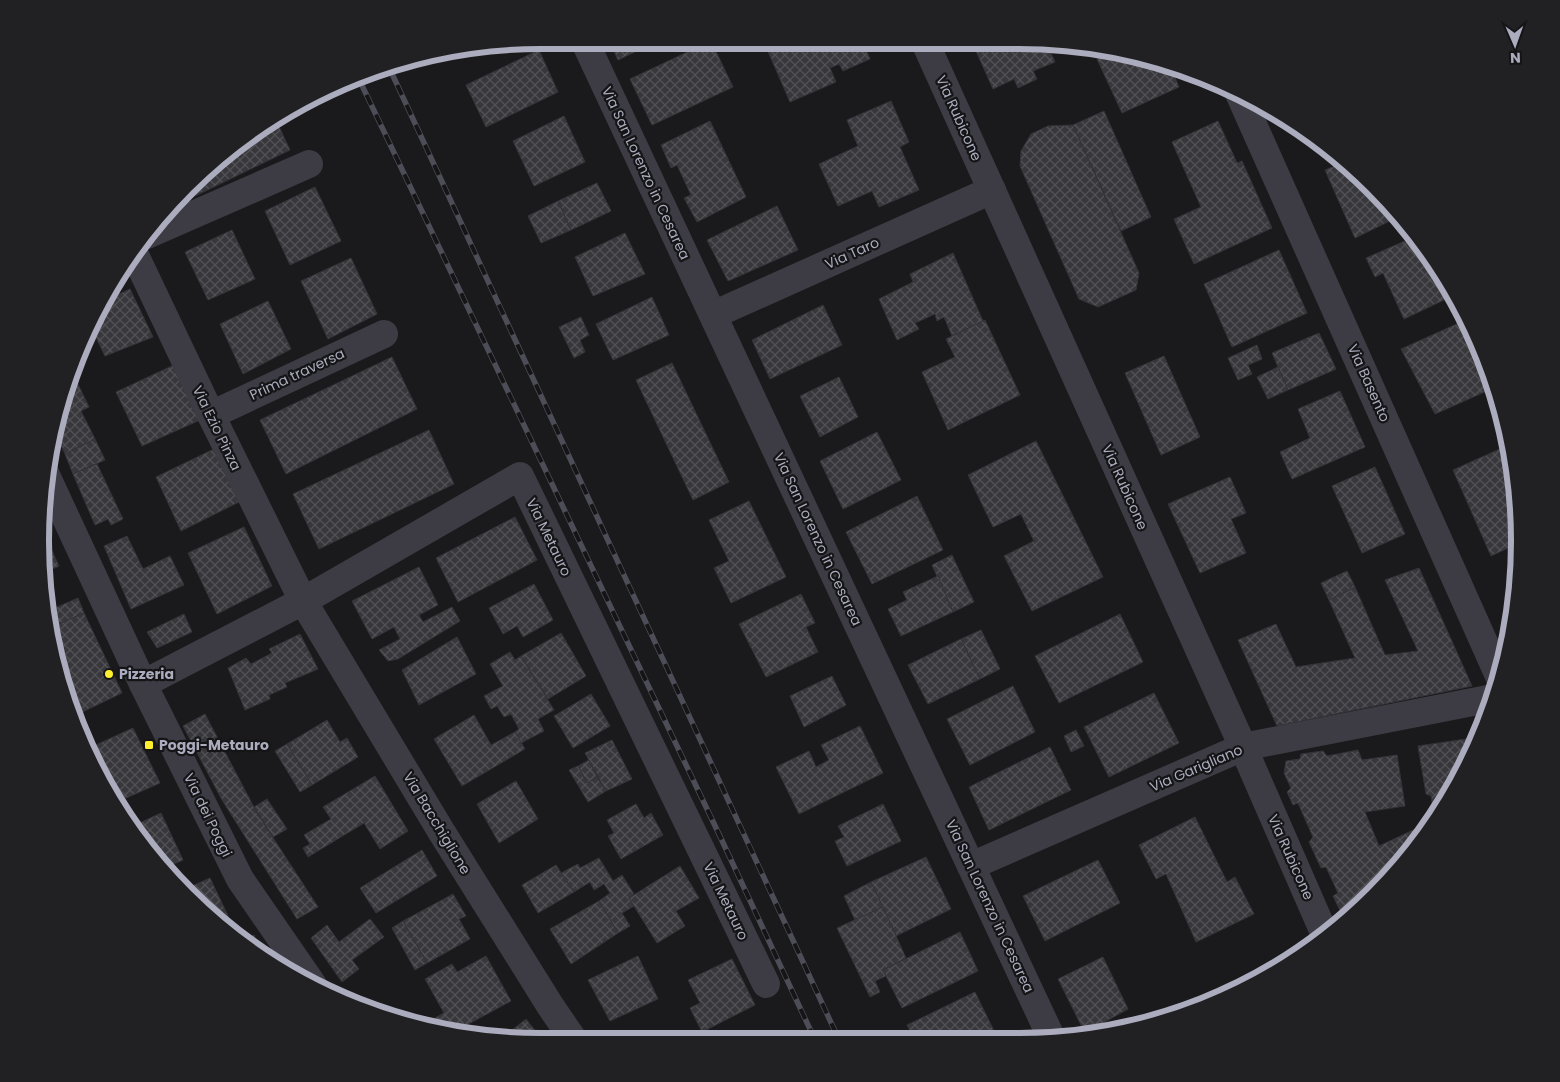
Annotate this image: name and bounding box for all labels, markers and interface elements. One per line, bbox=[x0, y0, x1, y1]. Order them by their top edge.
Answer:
north arrow bbox=[1490, 20, 1540, 70]
text: N bbox=[1510, 48, 1521, 68]
street label: Via Rubicone bbox=[931, 72, 987, 164]
street label: Via San Lorenzo in Cesarea bbox=[597, 83, 695, 263]
street label: Via Taro bbox=[822, 232, 882, 274]
street label: Via Basento bbox=[1343, 341, 1395, 425]
street label: Prima traversa bbox=[246, 343, 348, 405]
street label: Via Ezio Pinza bbox=[188, 382, 246, 474]
street label: Via Rubicone bbox=[1097, 441, 1153, 533]
street label: Via San Lorenzo in Cesarea bbox=[769, 449, 867, 629]
street label: Via Metauro bbox=[521, 495, 577, 579]
place label: Pizzeria bbox=[119, 664, 174, 684]
marker: Pizzeria bbox=[103, 668, 115, 680]
place label: Poggi-Metauro bbox=[159, 735, 269, 755]
marker: Poggi-Metauro bbox=[143, 739, 155, 751]
street label: Via Garigliano bbox=[1147, 739, 1245, 797]
street label: Via Bacchiglione bbox=[398, 768, 476, 878]
street label: Via dei Poggi bbox=[179, 770, 237, 860]
street label: Via Rubicone bbox=[1263, 811, 1319, 903]
street label: Via San Lorenzo in Cesarea bbox=[941, 816, 1039, 996]
street label: Via Metauro bbox=[698, 859, 754, 943]

